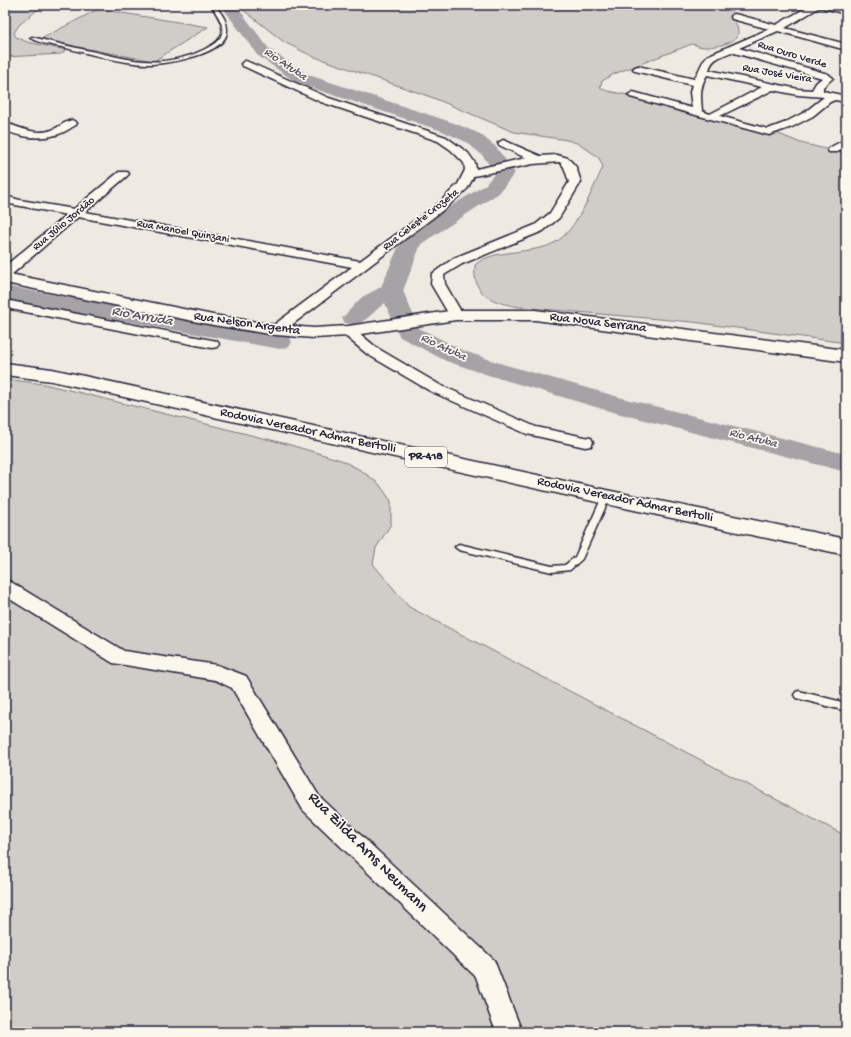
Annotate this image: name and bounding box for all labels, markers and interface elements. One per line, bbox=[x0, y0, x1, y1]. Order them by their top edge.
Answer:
street label: Rua Ouro Verde bbox=[756, 39, 828, 71]
water label: Rio Atuba bbox=[261, 46, 310, 85]
street label: Rua José Vieira bbox=[741, 62, 813, 86]
street label: Rua Celeste Crozeta bbox=[381, 186, 462, 253]
street label: Rua Júlio Jordão bbox=[30, 194, 98, 253]
street label: Rua Manoel Quinzani bbox=[136, 218, 230, 246]
water label: Rio Arruda bbox=[110, 303, 175, 331]
street label: Rua Nelson Argenta bbox=[193, 309, 302, 339]
street label: Rua Nova Serrana bbox=[549, 310, 648, 336]
water label: Rio Atuba bbox=[418, 331, 469, 365]
street label: Rodovia Vereador Admar Bertolli bbox=[219, 405, 397, 457]
water label: Rio Atuba bbox=[728, 426, 780, 452]
road number: PR-418 bbox=[405, 447, 447, 467]
street label: Rodovia Vereador Admar Bertolli bbox=[536, 474, 714, 526]
street label: Rua Zilda Arns Neumann bbox=[303, 789, 431, 917]

